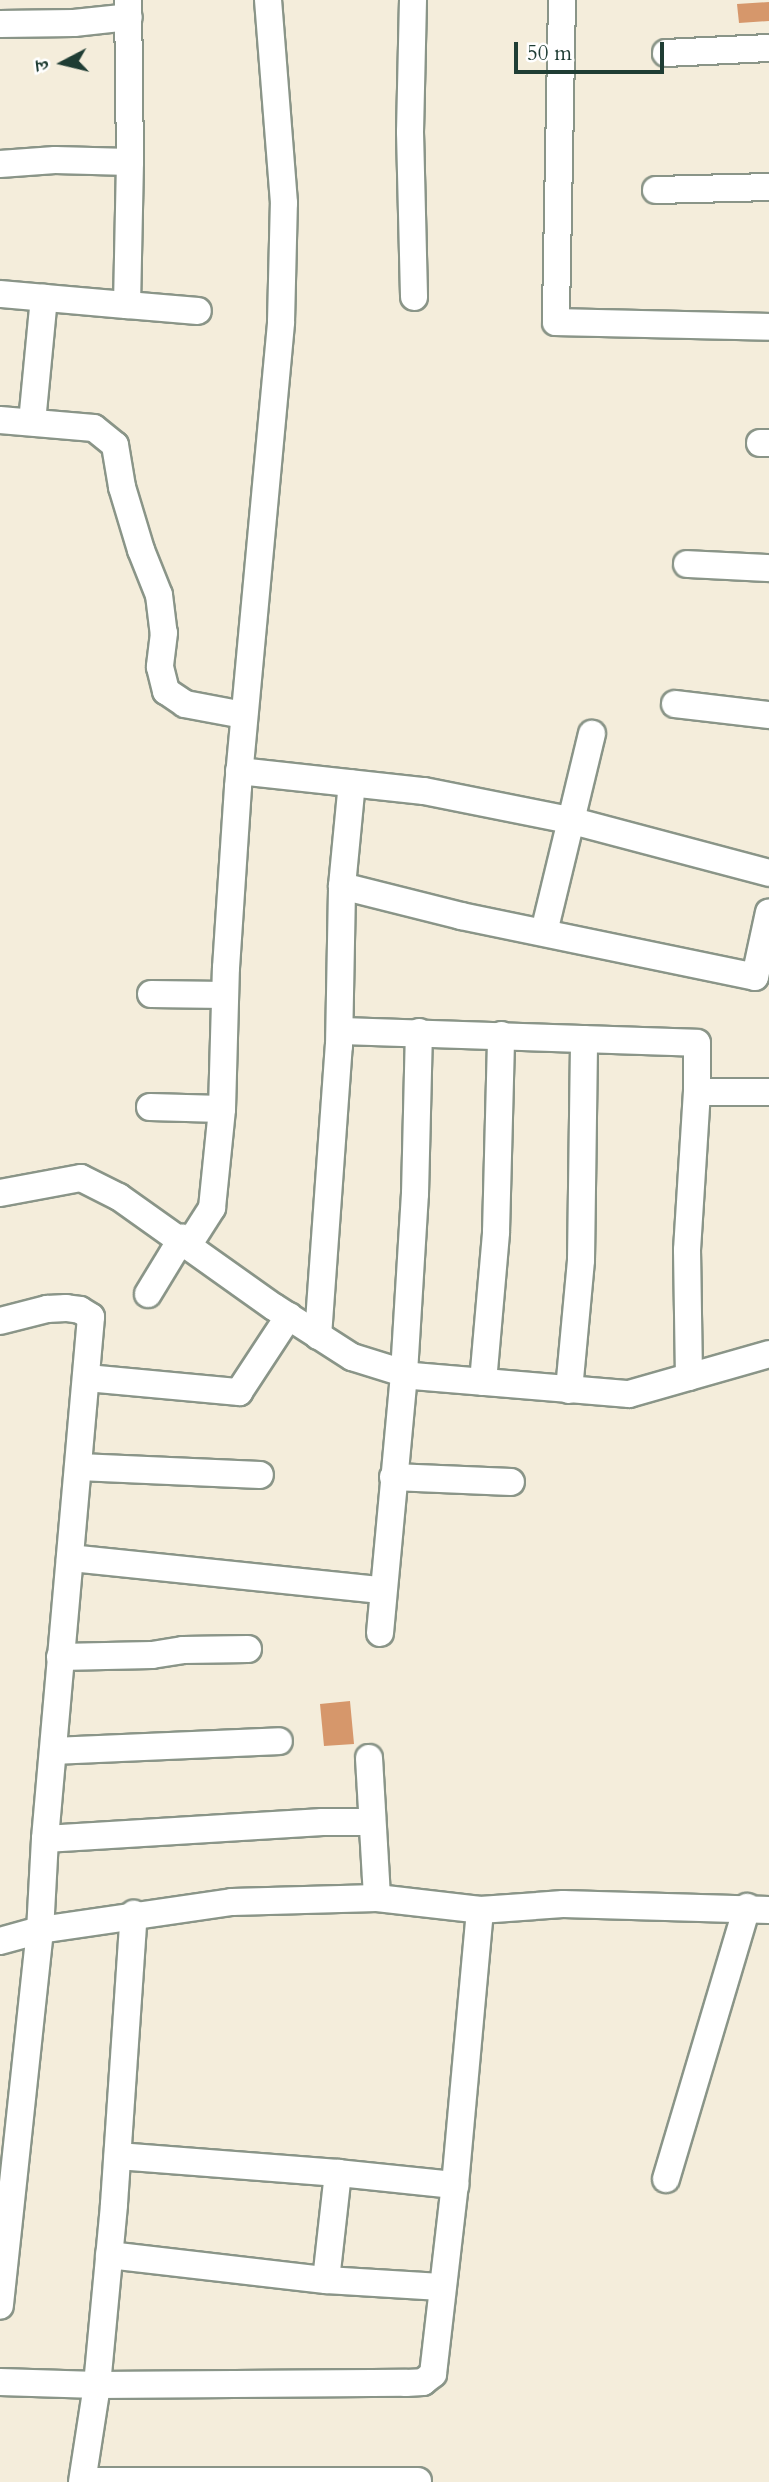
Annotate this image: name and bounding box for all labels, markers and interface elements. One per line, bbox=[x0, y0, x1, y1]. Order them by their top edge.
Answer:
north arrow bbox=[28, 28, 98, 98]
scale bar bbox=[517, 28, 668, 72]
text: 50 m bbox=[527, 39, 572, 68]
text: उ bbox=[29, 59, 56, 72]

